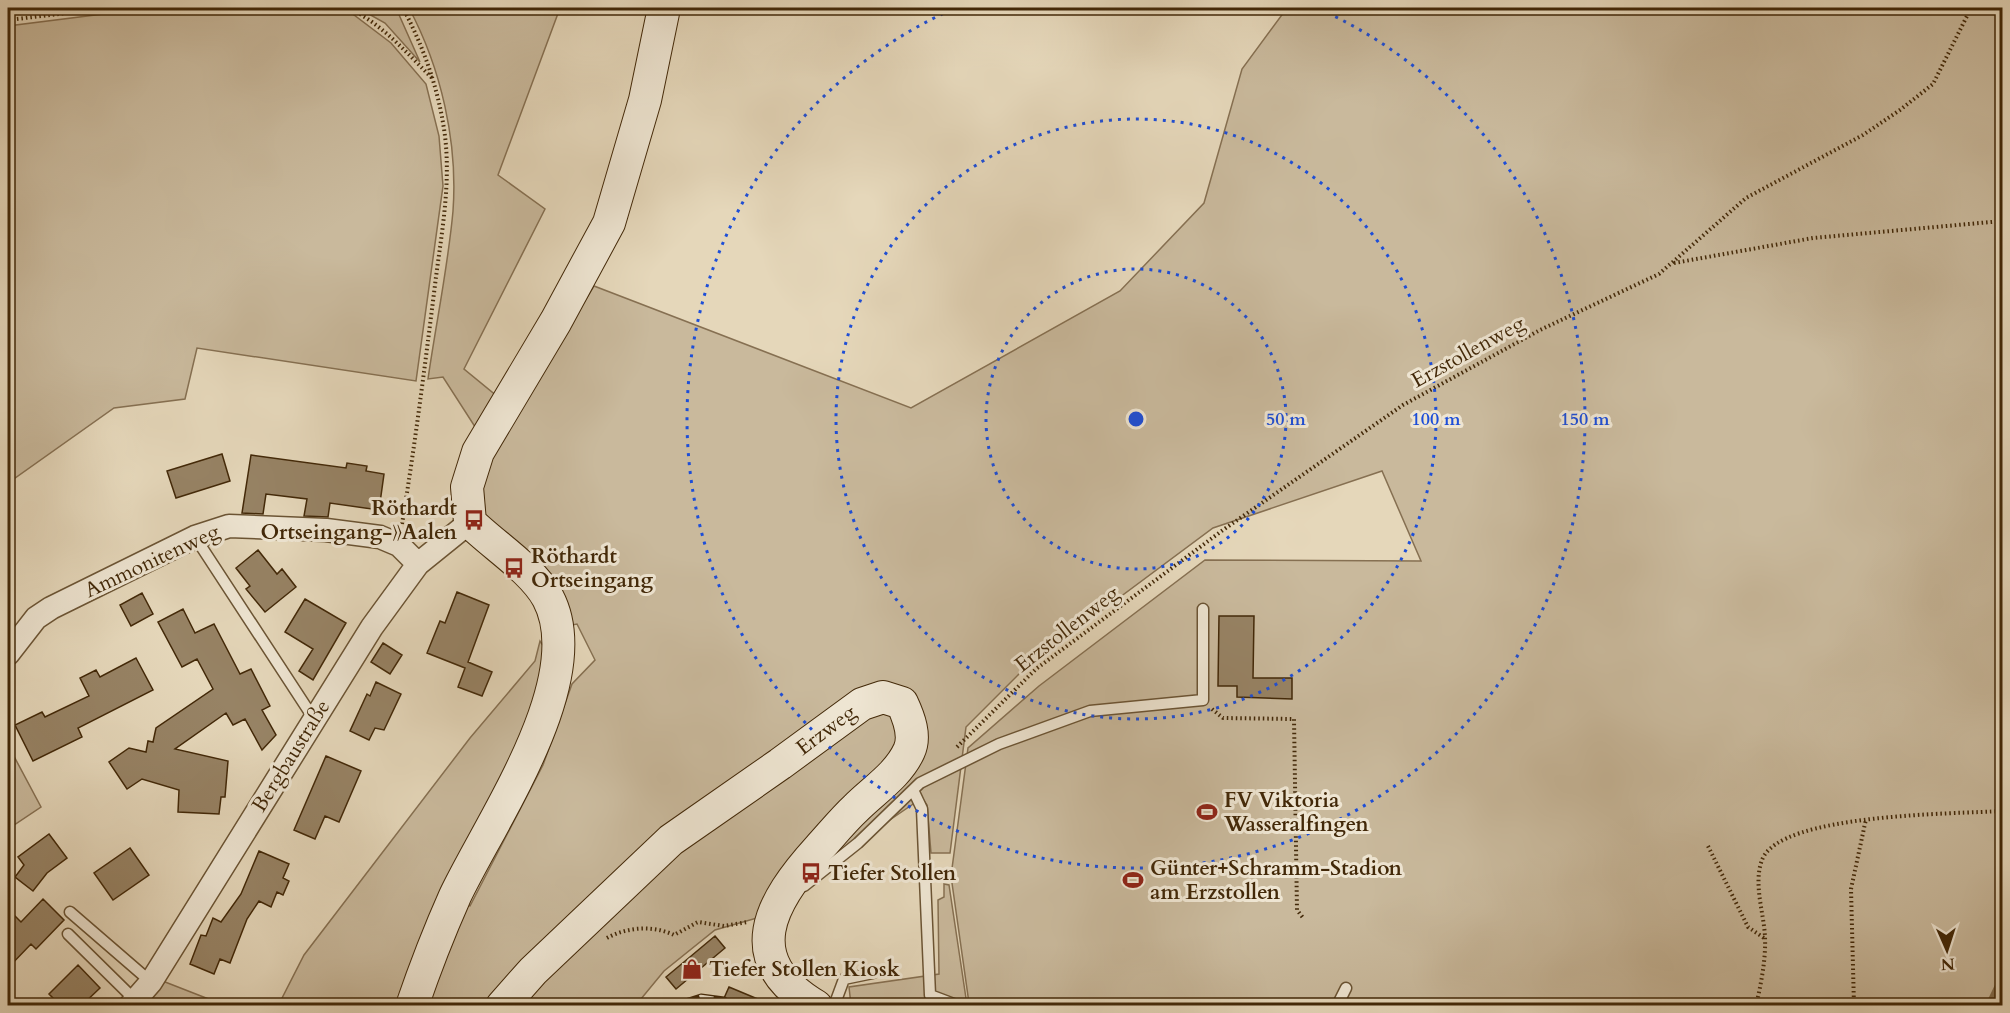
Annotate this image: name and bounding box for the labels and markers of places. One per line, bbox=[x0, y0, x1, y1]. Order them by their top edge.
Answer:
centre of rings bbox=[1126, 409, 1146, 429]
place label: Röthardt Ortseingang-》Aalen bbox=[260, 494, 458, 547]
bus stop icon: Röthardt Ortseingang-》Aalen bbox=[462, 508, 486, 532]
place label: Röthardt Ortseingang bbox=[531, 542, 653, 595]
bus stop icon: Röthardt Ortseingang bbox=[502, 556, 526, 580]
place label: FV Viktoria Wasseralfingen bbox=[1223, 786, 1369, 839]
sports icon: FV Viktoria Wasseralfingen bbox=[1195, 800, 1219, 824]
place label: Günter+Schramm-Stadion am Erzstollen bbox=[1150, 854, 1402, 907]
place label: Tiefer Stollen bbox=[828, 859, 957, 888]
bus stop icon: Tiefer Stollen bbox=[799, 861, 823, 885]
sports icon: Günter+Schramm-Stadion am Erzstollen bbox=[1121, 868, 1145, 892]
place label: Tiefer Stollen Kiosk bbox=[709, 955, 900, 984]
shop icon: Tiefer Stollen Kiosk bbox=[680, 957, 704, 981]

